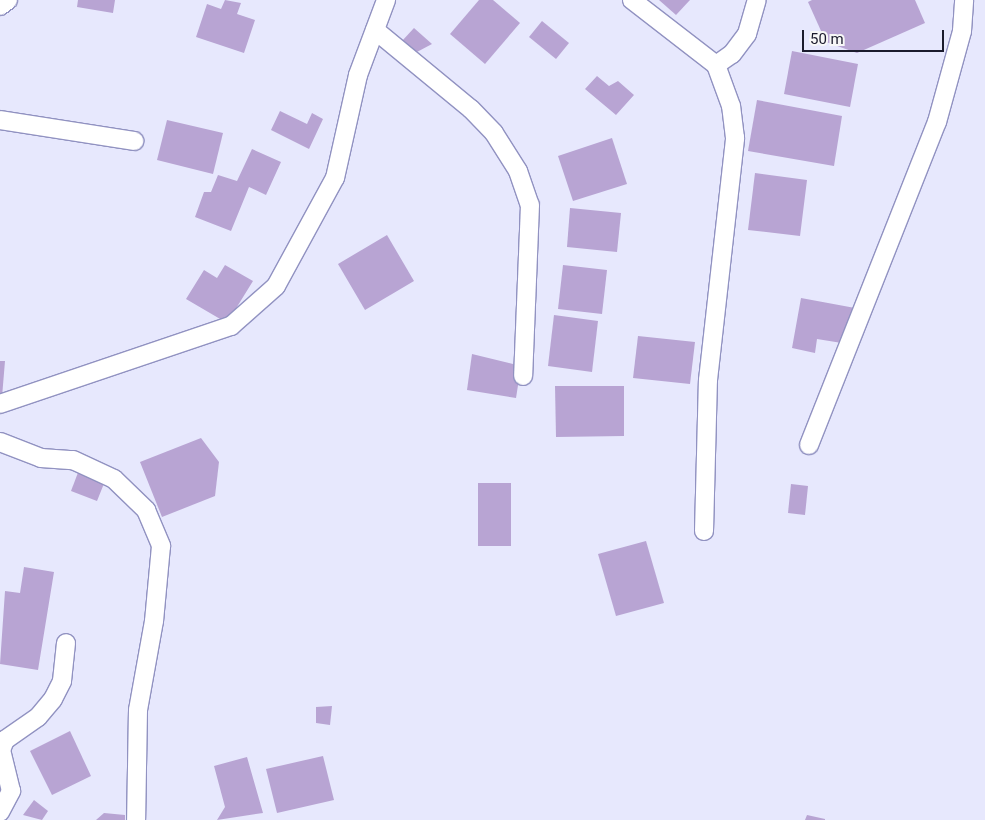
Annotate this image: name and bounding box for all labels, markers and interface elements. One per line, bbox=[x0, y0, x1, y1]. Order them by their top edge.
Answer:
scale bar bbox=[805, 20, 948, 52]
text: 50 m bbox=[810, 30, 844, 48]

